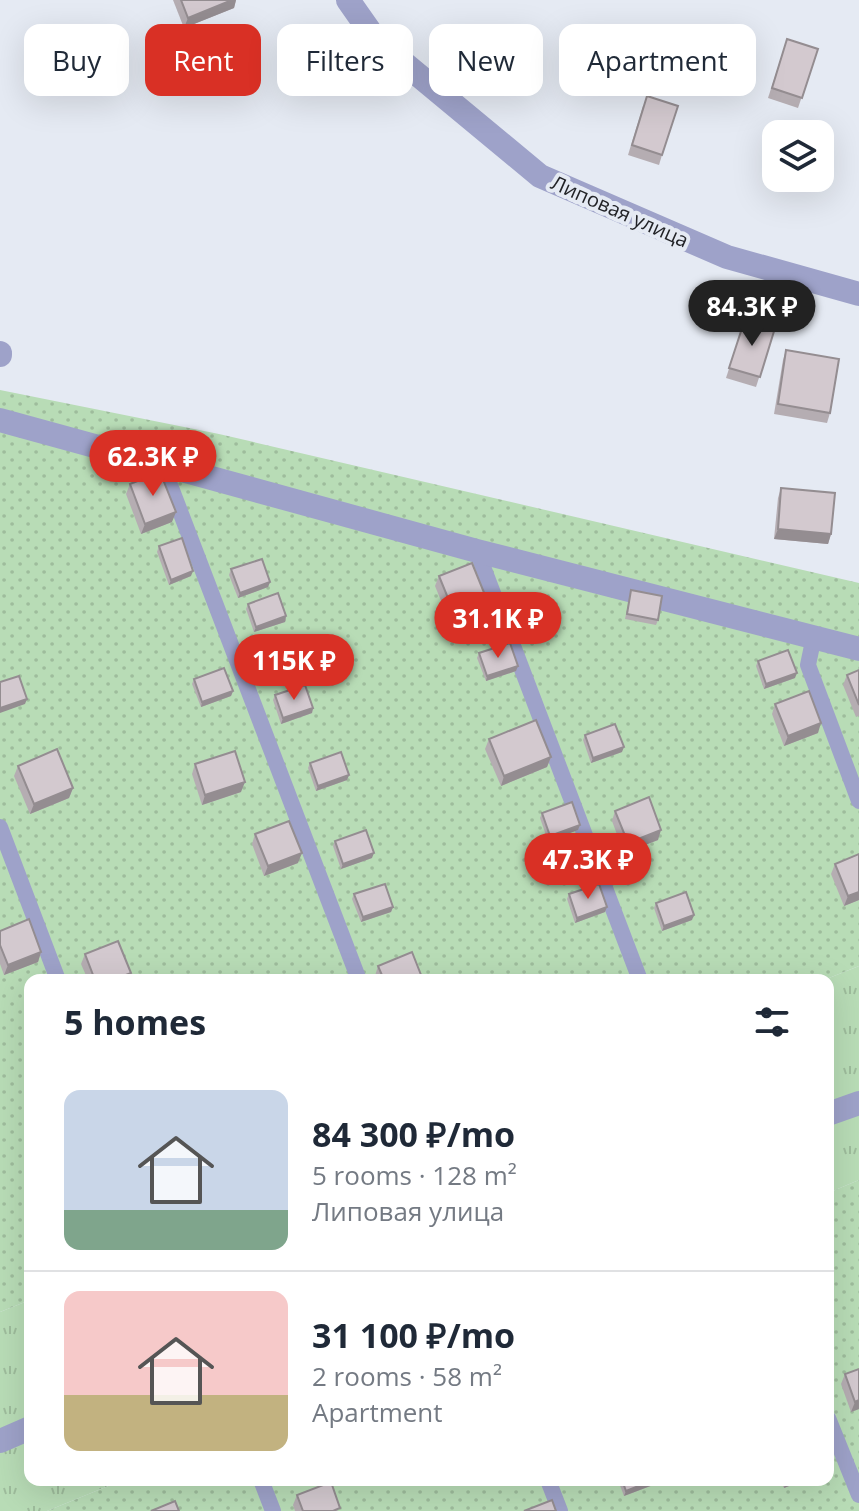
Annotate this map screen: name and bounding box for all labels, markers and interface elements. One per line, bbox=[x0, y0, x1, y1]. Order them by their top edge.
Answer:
chip: Buy bbox=[24, 24, 129, 96]
chip: Rent bbox=[145, 24, 261, 96]
chip: Filters bbox=[277, 24, 413, 96]
chip: New bbox=[429, 24, 543, 96]
chip: Apartment bbox=[559, 24, 756, 96]
map controls bbox=[762, 120, 834, 192]
button: layers bbox=[762, 120, 834, 192]
street label: Липовая улица bbox=[547, 169, 693, 253]
pin: 84.3K ₽ bbox=[678, 280, 826, 348]
text: 84.3K ₽ bbox=[706, 288, 798, 324]
pin: 62.3K ₽ bbox=[79, 430, 227, 498]
text: 62.3K ₽ bbox=[107, 438, 199, 474]
pin: 31.1K ₽ bbox=[424, 592, 572, 660]
text: 31.1K ₽ bbox=[452, 600, 544, 636]
pin: 115K ₽ bbox=[229, 634, 359, 702]
text: 115K ₽ bbox=[252, 642, 336, 678]
pin: 47.3K ₽ bbox=[514, 833, 662, 901]
text: 47.3K ₽ bbox=[542, 841, 634, 877]
text: 5 homes bbox=[64, 999, 206, 1045]
icon: filters bbox=[750, 1000, 794, 1044]
text: 84 300 ₽/mo bbox=[312, 1111, 515, 1157]
icon: home bbox=[128, 1122, 224, 1218]
text: 5 rooms · 128 m² bbox=[312, 1157, 517, 1193]
text: Липовая улица bbox=[312, 1193, 504, 1229]
text: 31 100 ₽/mo bbox=[312, 1312, 515, 1358]
icon: home bbox=[128, 1323, 224, 1419]
text: 2 rooms · 58 m² bbox=[312, 1358, 502, 1394]
text: Apartment bbox=[312, 1394, 443, 1430]

